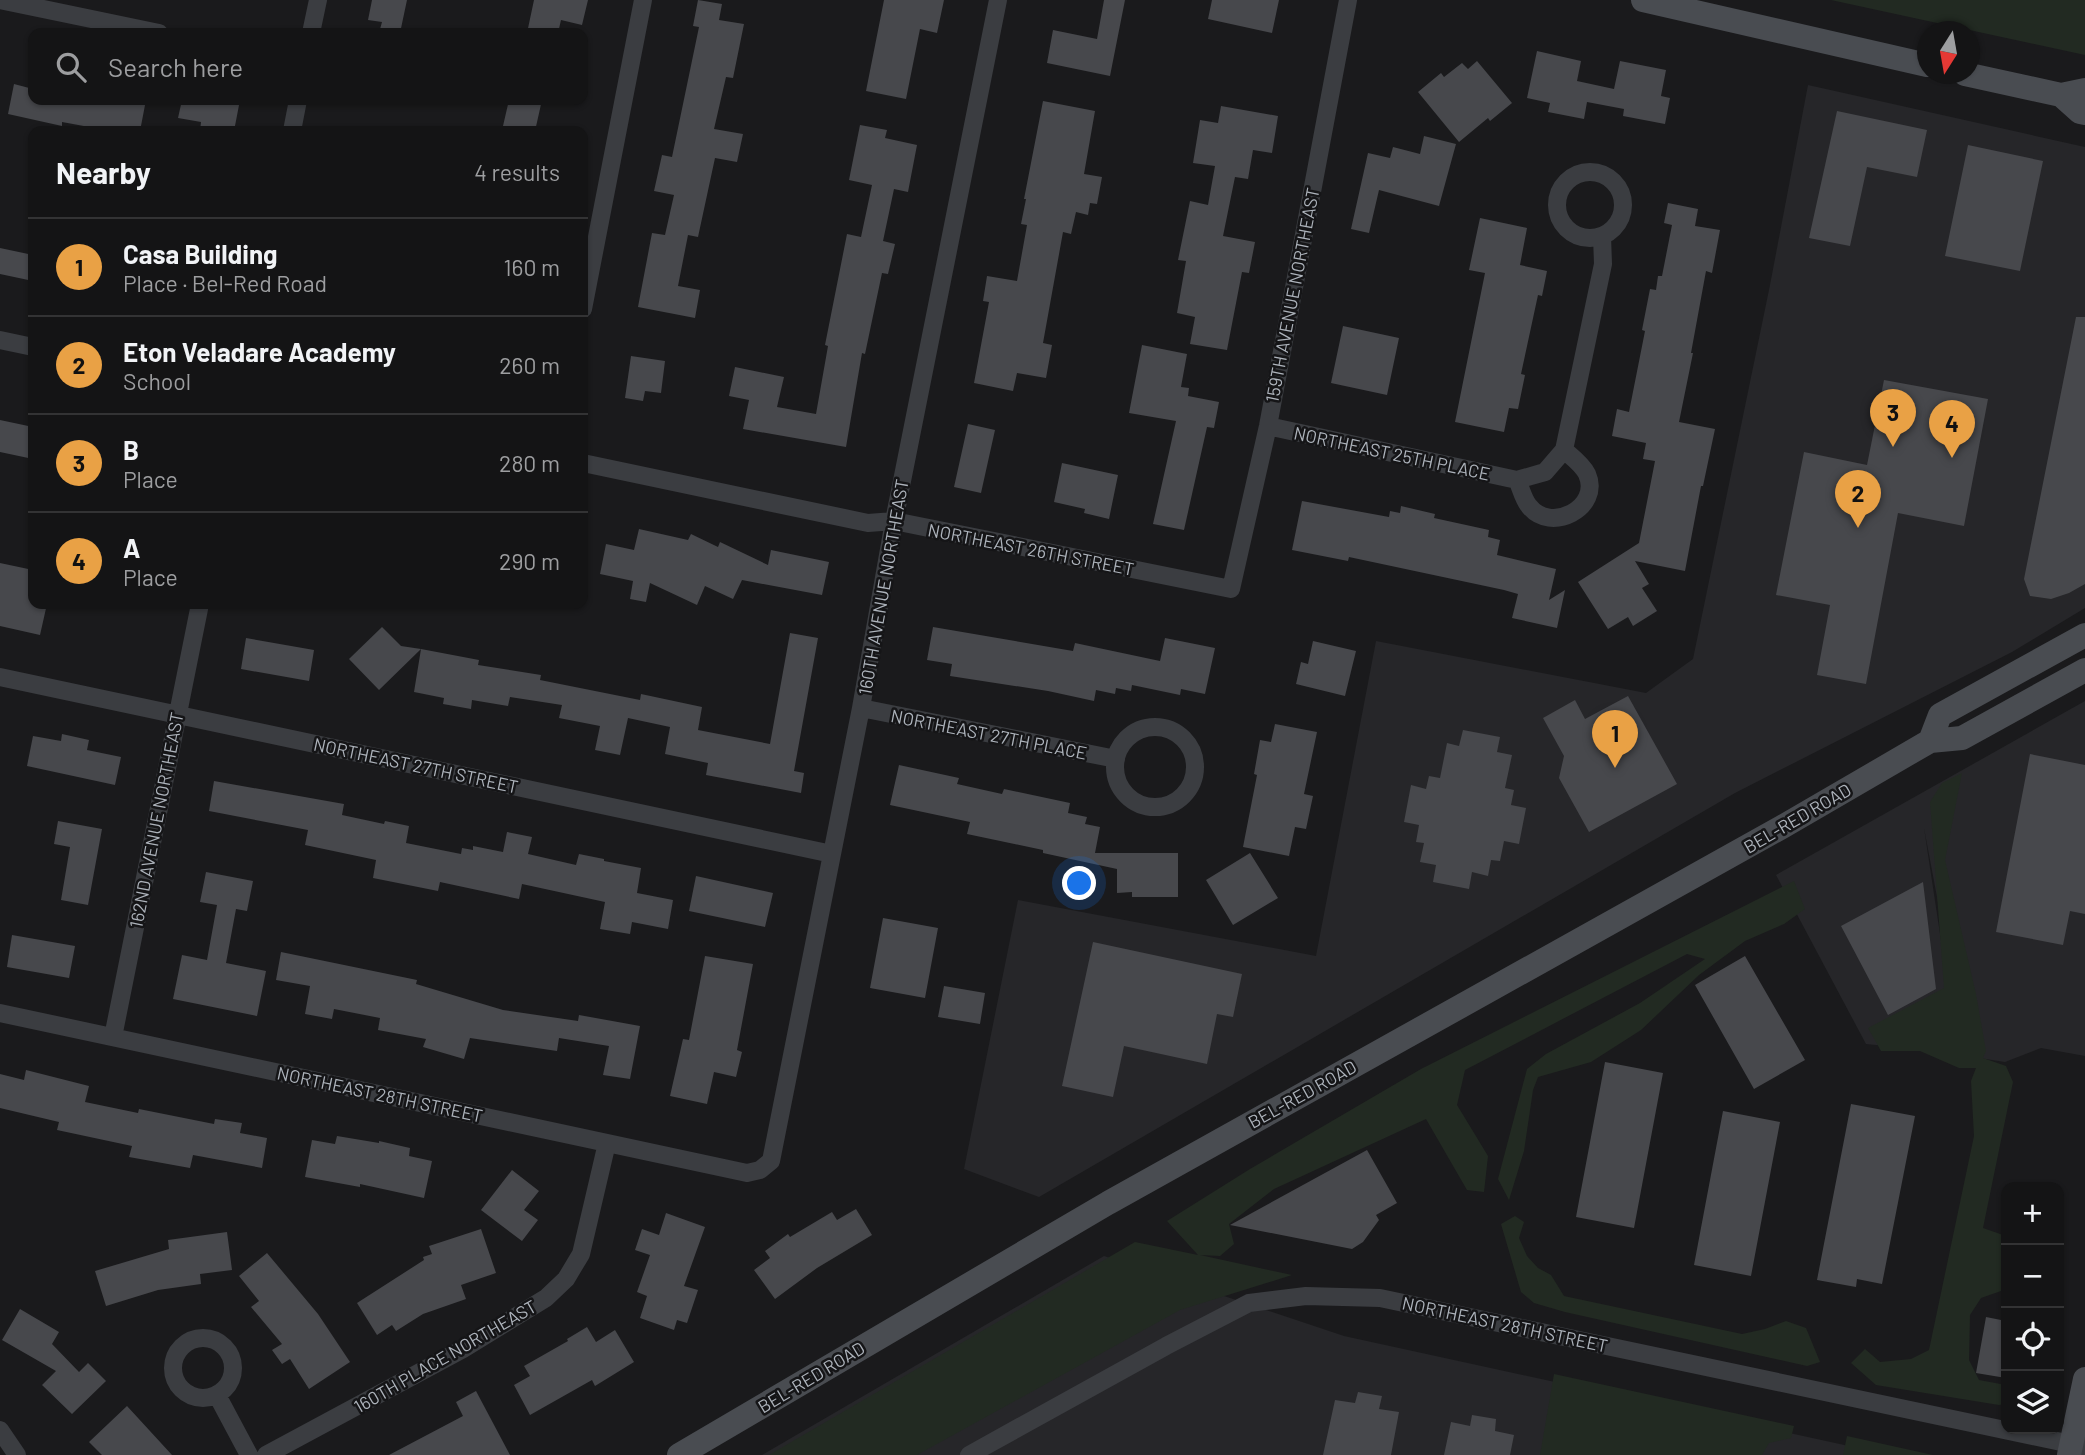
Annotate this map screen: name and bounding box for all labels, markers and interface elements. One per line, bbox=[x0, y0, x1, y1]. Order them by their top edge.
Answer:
north arrow bbox=[1917, 21, 1980, 84]
search box bbox=[28, 28, 588, 105]
icon: search bbox=[52, 48, 90, 86]
text: Search here bbox=[108, 51, 243, 82]
text: Nearby bbox=[56, 154, 151, 190]
text: 4 results bbox=[474, 158, 560, 186]
street label: 159TH AVENUE NORTHEAST bbox=[1260, 186, 1324, 404]
text: Casa Building bbox=[123, 238, 278, 269]
text: 1 bbox=[75, 253, 83, 281]
text: 160 m bbox=[503, 253, 560, 281]
text: Place · Bel-Red Road bbox=[123, 269, 327, 297]
text: Eton Veladare Academy bbox=[123, 336, 396, 367]
text: 2 bbox=[73, 351, 85, 379]
text: 260 m bbox=[499, 351, 560, 379]
text: School bbox=[123, 367, 191, 395]
pin: 3 bbox=[1870, 389, 1916, 447]
pin: 4 bbox=[1929, 400, 1975, 458]
street label: NORTHEAST 25TH PLACE bbox=[1292, 421, 1492, 485]
text: B bbox=[123, 434, 139, 465]
text: 3 bbox=[73, 449, 85, 477]
text: 280 m bbox=[499, 449, 560, 477]
text: Place bbox=[123, 465, 178, 493]
pin: 2 bbox=[1835, 470, 1881, 528]
street label: 160TH AVENUE NORTHEAST bbox=[853, 477, 913, 697]
street label: NORTHEAST 26TH STREET bbox=[926, 518, 1136, 580]
text: A bbox=[123, 532, 140, 563]
text: 4 bbox=[72, 547, 86, 575]
text: 290 m bbox=[499, 547, 560, 575]
text: Place bbox=[123, 563, 178, 591]
street label: NORTHEAST 27TH PLACE bbox=[889, 704, 1089, 764]
street label: 162ND AVENUE NORTHEAST bbox=[124, 710, 188, 930]
pin: 1 bbox=[1592, 710, 1638, 768]
street label: NORTHEAST 27TH STREET bbox=[312, 733, 520, 797]
street label: BEL-RED ROAD bbox=[1739, 778, 1855, 858]
your location bbox=[1062, 866, 1096, 900]
street label: BEL-RED ROAD bbox=[1244, 1055, 1360, 1133]
street label: NORTHEAST 28TH STREET bbox=[275, 1061, 485, 1127]
map controls bbox=[2001, 1182, 2064, 1434]
button: + bbox=[2001, 1182, 2064, 1245]
button: − bbox=[2001, 1245, 2064, 1308]
street label: NORTHEAST 28TH STREET bbox=[1400, 1291, 1610, 1357]
street label: 160TH PLACE NORTHEAST bbox=[350, 1295, 540, 1417]
button: locate bbox=[2001, 1308, 2064, 1371]
street label: BEL-RED ROAD bbox=[754, 1337, 868, 1417]
button: layers bbox=[2001, 1371, 2064, 1434]

